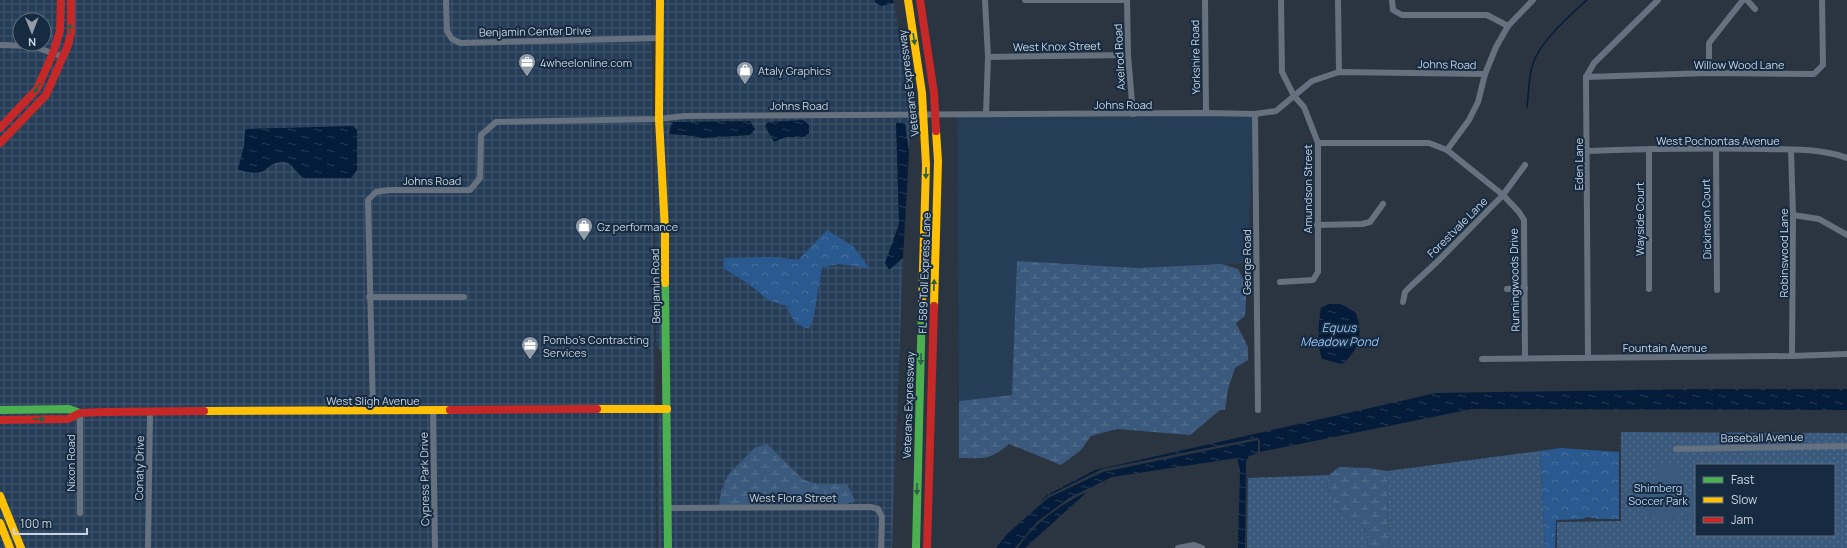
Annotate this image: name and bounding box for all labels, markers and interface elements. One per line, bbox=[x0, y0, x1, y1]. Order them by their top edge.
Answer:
north arrow bbox=[12, 12, 52, 52]
street label: Yorkshire Road bbox=[1187, 20, 1203, 94]
one-way arrow bbox=[67, 23, 74, 35]
street label: Benjamin Center Drive bbox=[479, 23, 592, 39]
street label: Axelrod Road bbox=[1110, 23, 1128, 91]
street label: Veterans Expressway bbox=[894, 29, 922, 137]
one-way arrow bbox=[912, 32, 918, 45]
text: N bbox=[28, 35, 36, 50]
street label: West Knox Street bbox=[1013, 38, 1101, 54]
office icon: 4wheelonline.com bbox=[517, 52, 537, 77]
place label: 4wheelonline.com bbox=[540, 55, 632, 70]
street label: Johns Road bbox=[1418, 56, 1476, 72]
street label: Willow Wood Lane bbox=[1694, 57, 1785, 72]
shop icon: Ataly Graphics bbox=[735, 60, 755, 85]
place label: Ataly Graphics bbox=[758, 63, 831, 78]
one-way arrow bbox=[33, 82, 40, 94]
street label: Johns Road bbox=[1094, 97, 1152, 112]
street label: Johns Road bbox=[770, 98, 828, 113]
street label: West Pochontas Avenue bbox=[1656, 133, 1780, 148]
street label: Eden Lane bbox=[1571, 137, 1586, 190]
street label: Amundson Street bbox=[1300, 144, 1315, 234]
one-way arrow bbox=[923, 167, 929, 180]
street label: Johns Road bbox=[403, 173, 461, 188]
street label: Dickinson Court bbox=[1698, 178, 1714, 260]
street label: Wayside Court bbox=[1632, 182, 1647, 256]
street label: Forestvale Lane bbox=[1424, 193, 1491, 260]
street label: Robinswood Lane bbox=[1776, 208, 1791, 298]
street label: FL 589 Toll Express Lane bbox=[914, 212, 934, 334]
shop icon: Gz performance bbox=[574, 216, 594, 241]
place label: Gz performance bbox=[597, 219, 679, 234]
street label: Runningwoods Drive bbox=[1506, 228, 1522, 332]
street label: George Road bbox=[1239, 229, 1254, 295]
street label: Benjamin Road bbox=[647, 248, 663, 324]
one-way arrow bbox=[931, 279, 938, 291]
water label: Equus Meadow Pond bbox=[1300, 319, 1380, 350]
place label: Pombo's Contracting Services bbox=[543, 332, 649, 360]
office icon: Pombo's Contracting Services bbox=[520, 335, 540, 360]
street label: Fountain Avenue bbox=[1623, 340, 1708, 355]
street label: Veterans Expressway bbox=[899, 351, 917, 459]
one-way arrow bbox=[917, 353, 924, 365]
street label: West Sligh Avenue bbox=[326, 393, 420, 408]
one-way arrow bbox=[33, 416, 46, 422]
street label: Baseball Avenue bbox=[1721, 429, 1804, 445]
street label: Cypress Park Drive bbox=[416, 431, 432, 526]
street label: Nixon Road bbox=[63, 435, 78, 492]
street label: Conaty Drive bbox=[131, 435, 147, 501]
legend bbox=[1695, 464, 1835, 536]
text: Fast bbox=[1731, 471, 1755, 488]
park label: Shimberg Soccer Park bbox=[1628, 480, 1688, 508]
one-way arrow bbox=[914, 483, 920, 496]
street label: West Flora Street bbox=[749, 490, 837, 505]
text: Slow bbox=[1731, 491, 1757, 508]
scale bar bbox=[14, 510, 87, 536]
text: Jam bbox=[1731, 511, 1753, 528]
text: 100 m bbox=[20, 515, 52, 532]

